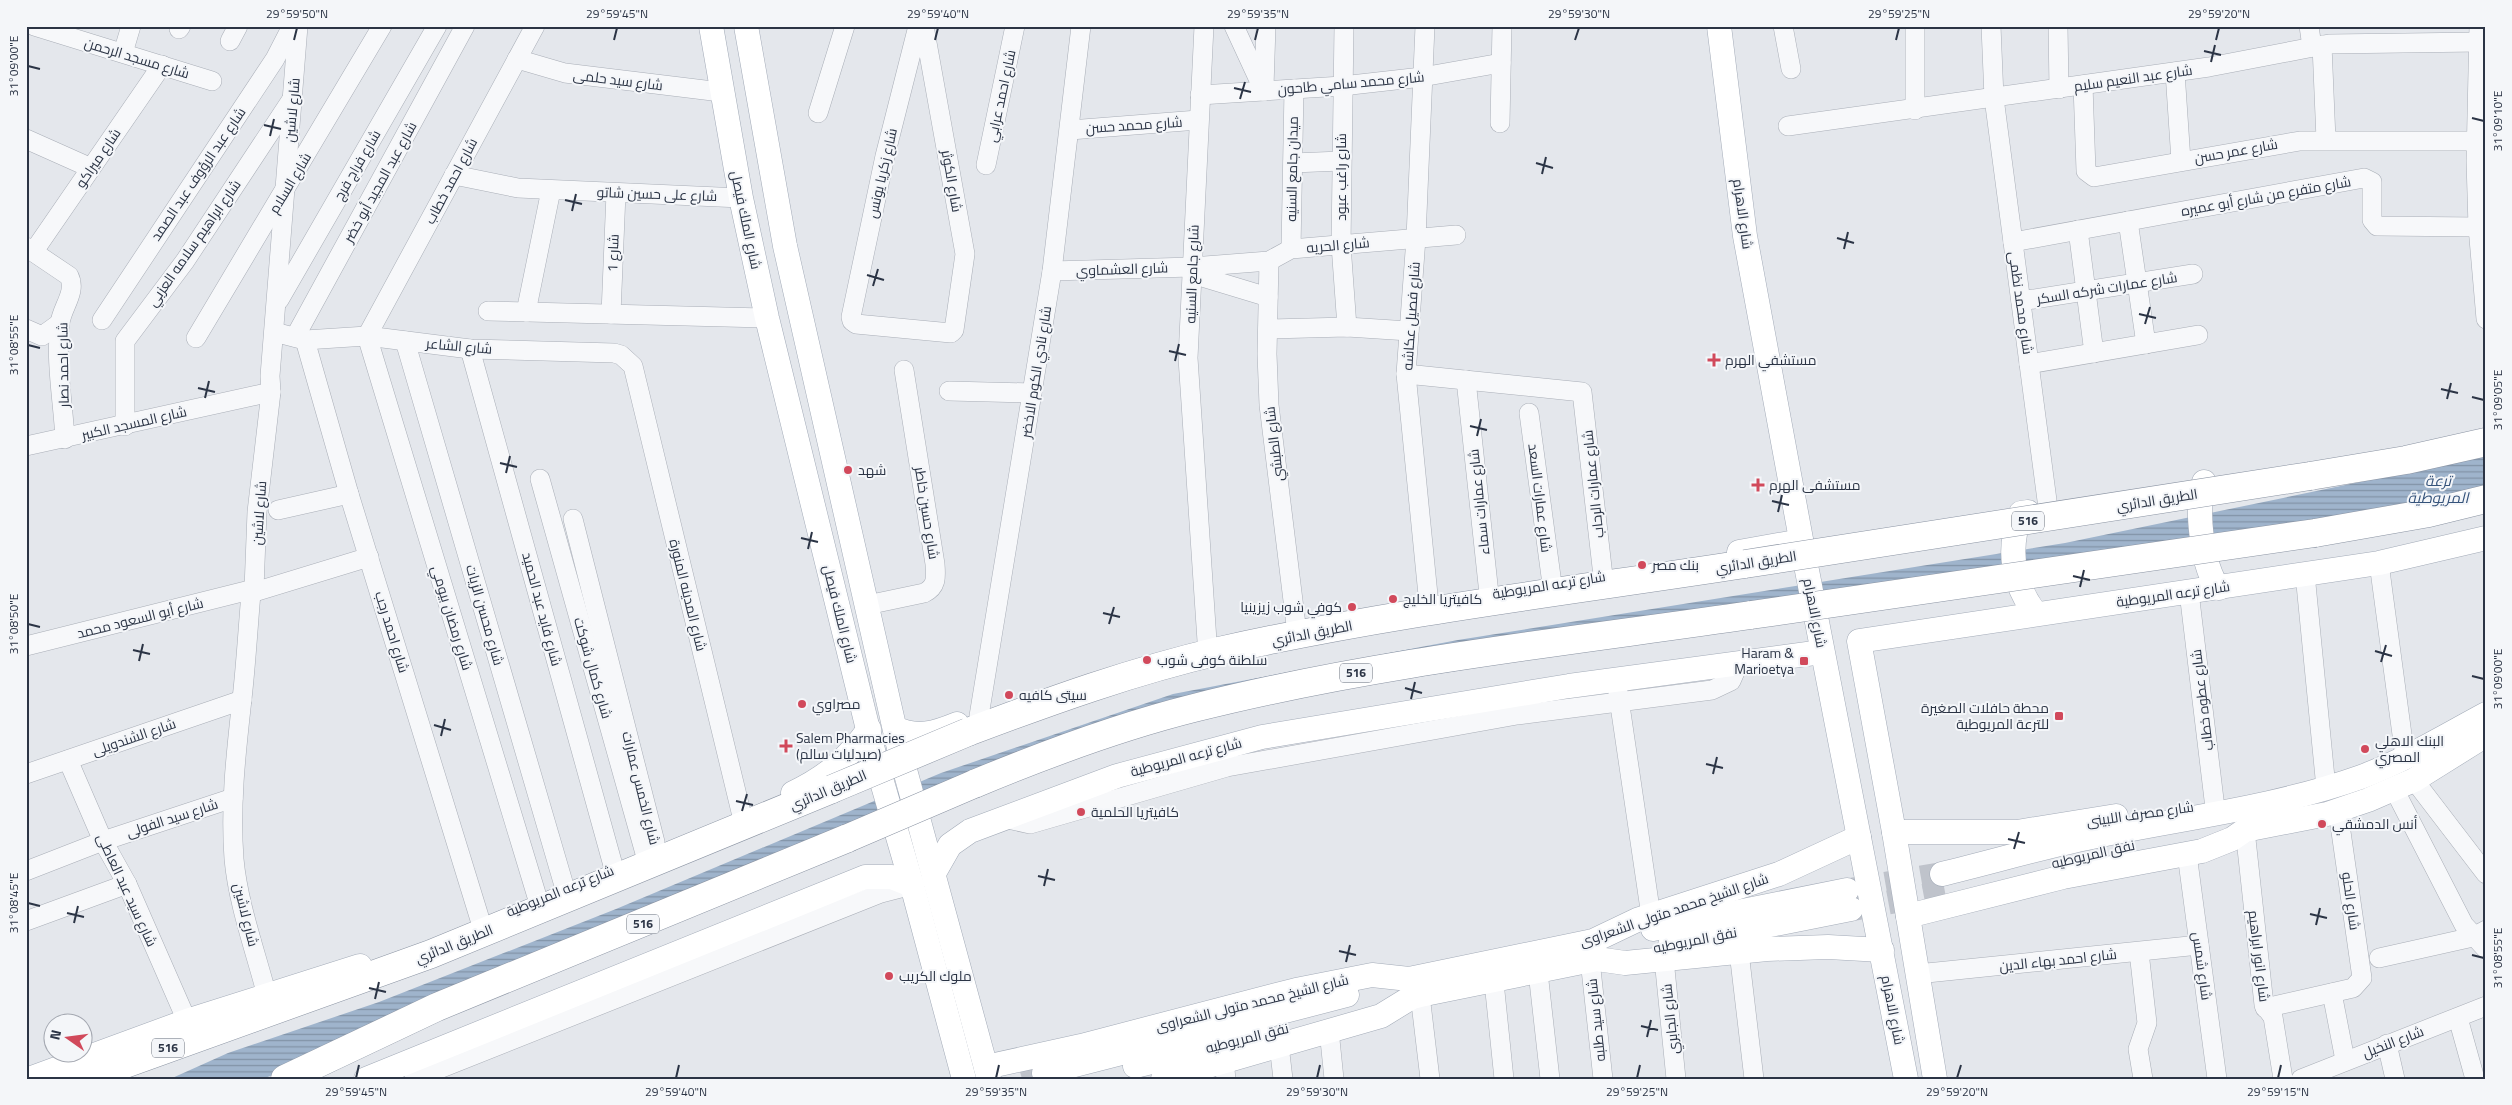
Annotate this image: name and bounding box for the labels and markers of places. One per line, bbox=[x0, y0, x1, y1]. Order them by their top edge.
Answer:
place label: مستشفي الهرم bbox=[1725, 349, 1816, 372]
marker: مستشفي الهرم bbox=[1707, 353, 1721, 367]
place label: شهد bbox=[858, 459, 886, 480]
marker: شهد bbox=[842, 464, 854, 476]
place label: مستشفى الهرم bbox=[1769, 474, 1860, 495]
marker: مستشفى الهرم bbox=[1751, 478, 1765, 492]
place label: بنك مصر bbox=[1651, 554, 1699, 575]
marker: بنك مصر bbox=[1636, 559, 1648, 571]
place label: كافيتريا الخليج bbox=[1403, 588, 1482, 609]
marker: كافيتريا الخليج bbox=[1387, 593, 1399, 605]
place label: كوفي شوب زيزينيا bbox=[1240, 596, 1342, 619]
marker: كوفي شوب زيزينيا bbox=[1346, 601, 1358, 613]
place label: Haram & Marioetya bbox=[1734, 642, 1794, 679]
place label: سلطنة كوفى شوب bbox=[1157, 649, 1267, 670]
marker: سلطنة كوفى شوب bbox=[1141, 654, 1153, 666]
marker: Haram & Marioetya bbox=[1798, 655, 1810, 667]
place label: سيتى كافيه bbox=[1019, 684, 1087, 705]
marker: سيتى كافيه bbox=[1003, 689, 1015, 701]
place label: مصراوي bbox=[812, 693, 861, 716]
place label: محطة حافلات الصغيرة للترعة المريوطية bbox=[1921, 697, 2049, 734]
marker: مصراوي bbox=[796, 698, 808, 710]
marker: محطة حافلات الصغيرة للترعة المريوطية bbox=[2053, 710, 2065, 722]
place label: Salem Pharmacies (صيدليات سالم) bbox=[796, 727, 905, 764]
place label: البنك الاهلي المصري bbox=[2375, 730, 2444, 769]
marker: Salem Pharmacies (صيدليات سالم) bbox=[780, 740, 792, 752]
marker: البنك الاهلي المصري bbox=[2359, 743, 2371, 755]
place label: كافيتريا الحلمية bbox=[1091, 801, 1179, 822]
marker: كافيتريا الحلمية bbox=[1075, 806, 1087, 818]
place label: أنس الدمشقي bbox=[2332, 813, 2418, 836]
marker: أنس الدمشقي bbox=[2316, 818, 2328, 830]
place label: ملوك الكريب bbox=[899, 965, 972, 986]
marker: ملوك الكريب bbox=[883, 970, 895, 982]

